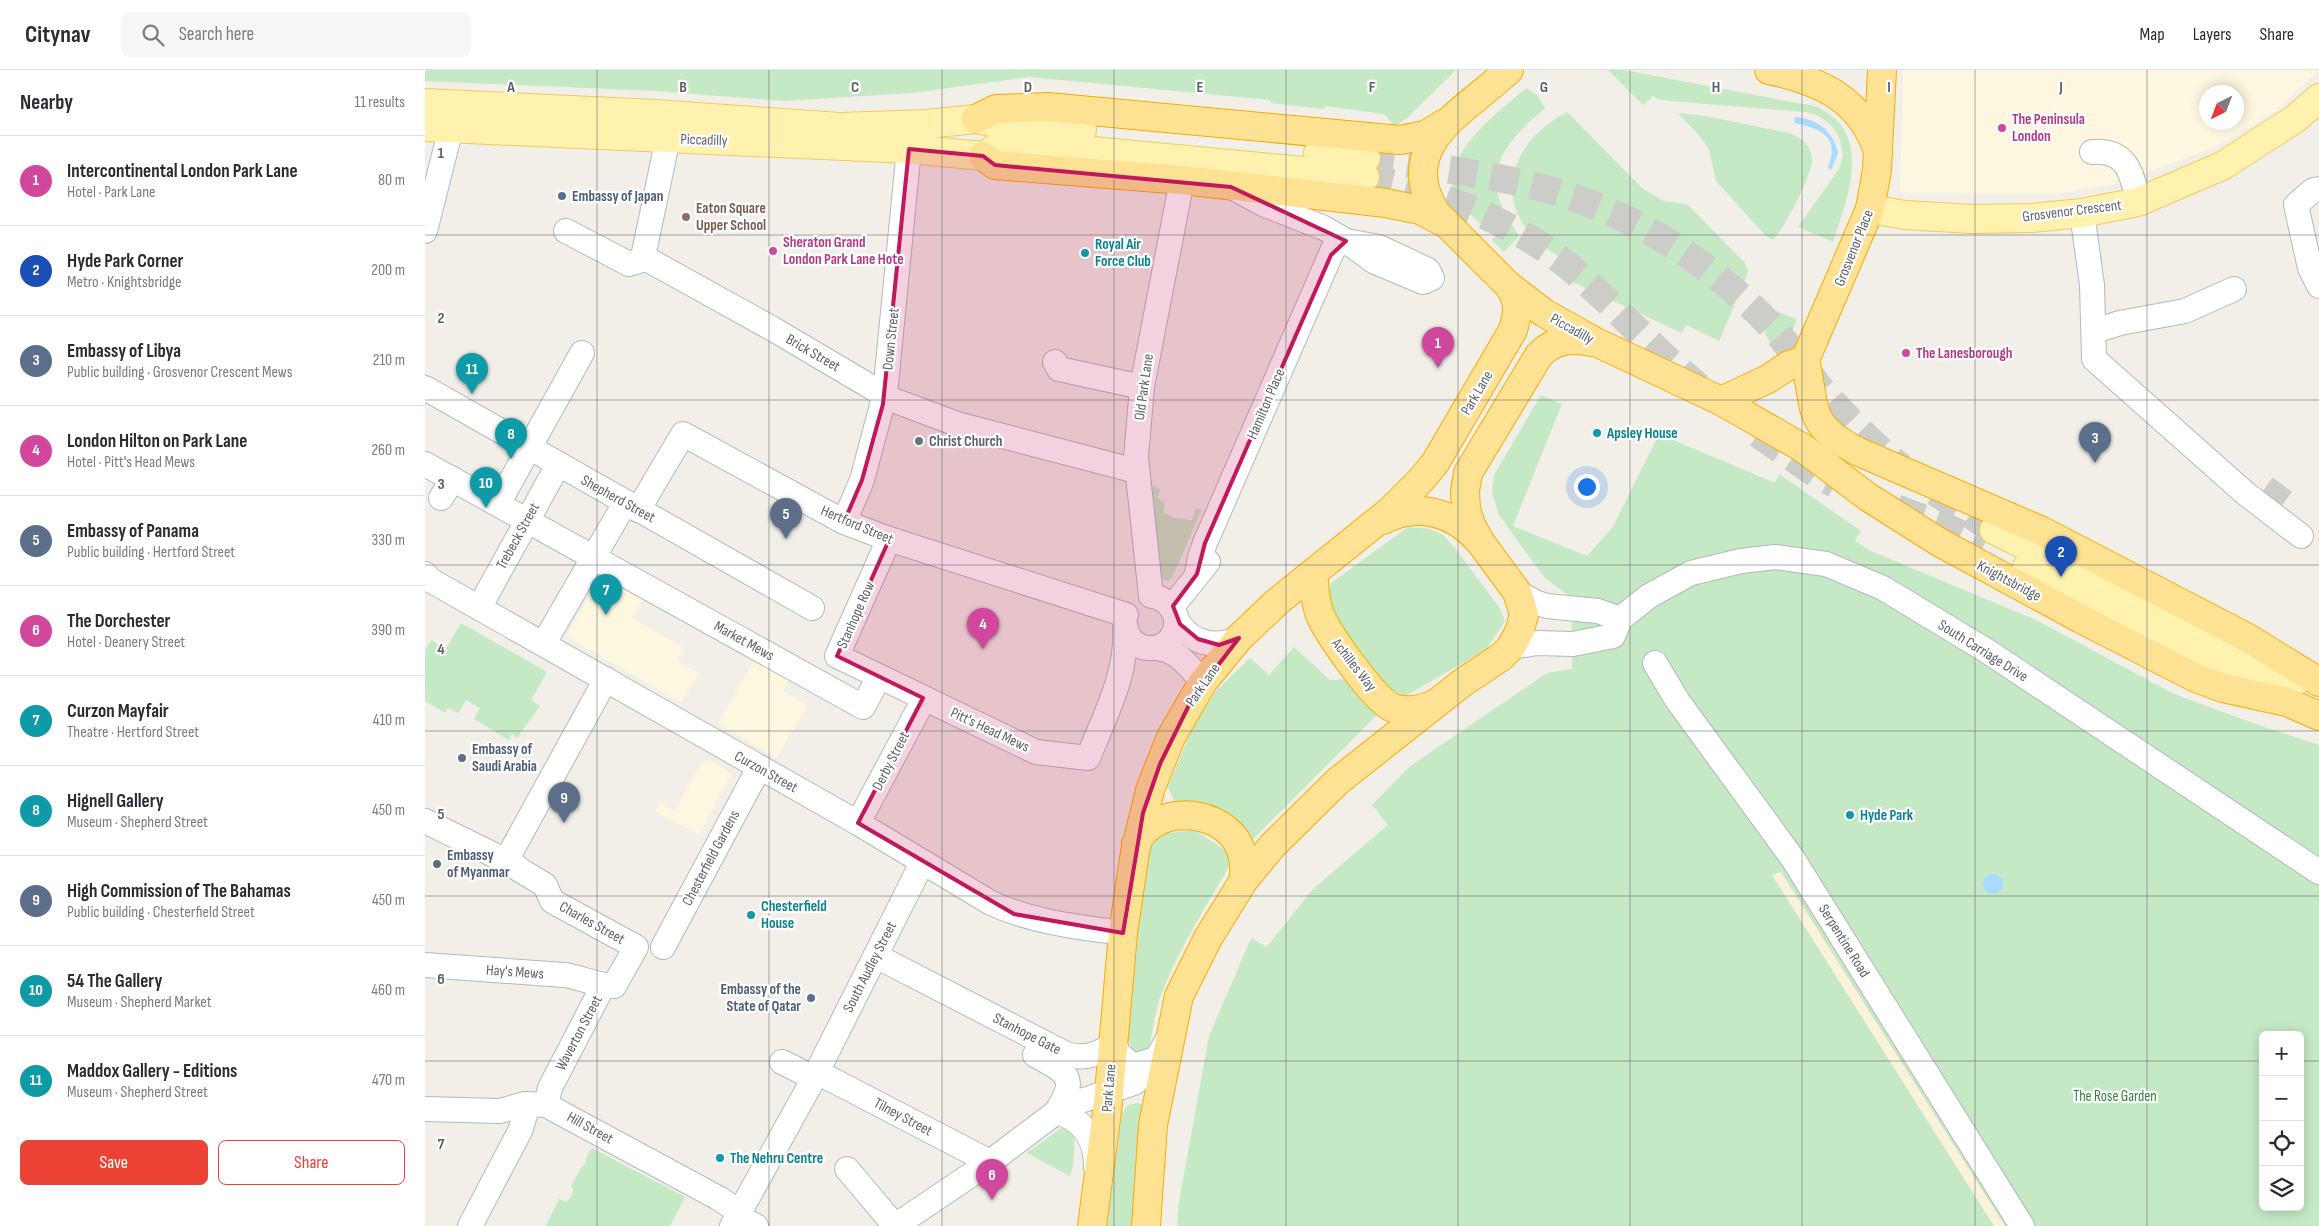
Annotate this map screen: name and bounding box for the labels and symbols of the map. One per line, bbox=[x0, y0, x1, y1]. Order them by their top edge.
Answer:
text: A bbox=[506, 78, 515, 97]
text: B bbox=[679, 78, 687, 97]
text: C bbox=[851, 78, 859, 97]
text: D bbox=[1024, 78, 1032, 97]
text: E bbox=[1197, 78, 1204, 97]
text: F bbox=[1369, 78, 1376, 97]
text: G bbox=[1540, 78, 1548, 97]
text: H bbox=[1712, 78, 1720, 97]
text: I bbox=[1887, 78, 1891, 97]
text: J bbox=[2058, 78, 2063, 97]
north arrow bbox=[2199, 85, 2244, 130]
place label: The Peninsula London bbox=[2012, 110, 2085, 146]
marker: The Peninsula London bbox=[1996, 122, 2008, 134]
street label: Piccadilly bbox=[680, 130, 728, 150]
text: 1 bbox=[438, 144, 445, 163]
place label: Embassy of Japan bbox=[572, 187, 663, 206]
marker: Embassy of Japan bbox=[556, 190, 568, 202]
street label: Grosvenor Crescent bbox=[2021, 195, 2123, 227]
place label: Eaton Square Upper School bbox=[696, 199, 766, 235]
street label: Grosvenor Place bbox=[1830, 207, 1878, 289]
marker: Eaton Square Upper School bbox=[680, 211, 692, 223]
place label: Sheraton Grand London Park Lane Hote bbox=[783, 233, 904, 269]
place label: Royal Air Force Club bbox=[1095, 235, 1151, 271]
marker: Sheraton Grand London Park Lane Hote bbox=[767, 245, 779, 257]
marker: Royal Air Force Club bbox=[1079, 247, 1091, 259]
street label: Down Street bbox=[878, 307, 904, 371]
text: 2 bbox=[437, 309, 445, 328]
street label: Piccadilly bbox=[1547, 309, 1597, 349]
pin: 1 bbox=[1422, 327, 1454, 368]
street label: Brick Street bbox=[782, 330, 844, 376]
place label: The Lanesborough bbox=[1916, 344, 2012, 363]
marker: The Lanesborough bbox=[1900, 347, 1912, 359]
pin: 11 bbox=[456, 353, 488, 394]
street label: Old Park Lane bbox=[1130, 353, 1158, 421]
street label: Hamilton Place bbox=[1243, 366, 1289, 442]
street label: Park Lane bbox=[1457, 367, 1497, 419]
pin: 8 bbox=[495, 418, 527, 459]
pin: 3 bbox=[2079, 422, 2111, 463]
place label: Apsley House bbox=[1606, 424, 1678, 443]
marker: Apsley House bbox=[1591, 427, 1603, 439]
place label: Christ Church bbox=[929, 432, 1003, 451]
marker: Christ Church bbox=[913, 435, 925, 447]
pin: 10 bbox=[470, 467, 502, 508]
street label: Shepherd Street bbox=[578, 471, 659, 527]
your location bbox=[1574, 474, 1600, 500]
text: 3 bbox=[437, 475, 445, 494]
pin: 5 bbox=[770, 498, 802, 539]
street label: Trebeck Street bbox=[492, 499, 544, 573]
street label: Hertford Street bbox=[818, 501, 897, 549]
pin: 2 bbox=[2045, 536, 2077, 577]
street label: Knightsbridge bbox=[1974, 556, 2044, 606]
pin: 7 bbox=[590, 574, 622, 615]
street label: Stanhope Row bbox=[833, 578, 880, 652]
pin: 4 bbox=[967, 608, 999, 649]
street label: South Carriage Drive bbox=[1934, 616, 2032, 686]
street label: Market Mews bbox=[710, 617, 778, 665]
street label: Achilles Way bbox=[1327, 634, 1381, 695]
text: 4 bbox=[437, 640, 445, 659]
street label: Park Lane bbox=[1181, 660, 1225, 710]
street label: Pitt's Head Mews bbox=[947, 703, 1033, 757]
street label: Derby Street bbox=[868, 728, 914, 794]
place label: Embassy of Saudi Arabia bbox=[472, 740, 537, 776]
street label: Curzon Street bbox=[731, 747, 801, 797]
marker: Embassy of Saudi Arabia bbox=[456, 752, 468, 764]
pin: 9 bbox=[548, 782, 580, 823]
text: 5 bbox=[437, 805, 445, 824]
place label: Hyde Park bbox=[1860, 806, 1914, 825]
street label: Chesterfield Gardens bbox=[678, 807, 744, 909]
marker: Hyde Park bbox=[1844, 809, 1856, 821]
place label: Embassy of Myanmar bbox=[447, 846, 510, 882]
marker: Embassy of Myanmar bbox=[431, 858, 443, 870]
street label: Charles Street bbox=[556, 897, 628, 949]
place label: Chesterfield House bbox=[761, 897, 827, 933]
street label: Serpentine Road bbox=[1814, 901, 1874, 981]
marker: Chesterfield House bbox=[745, 909, 757, 921]
street label: South Audley Street bbox=[839, 918, 901, 1016]
street label: Hay's Mews bbox=[485, 961, 545, 983]
text: 6 bbox=[437, 970, 445, 989]
place label: Embassy of the State of Qatar bbox=[721, 980, 801, 1016]
street label: Waverton Street bbox=[551, 992, 607, 1074]
marker: Embassy of the State of Qatar bbox=[805, 992, 817, 1004]
street label: Stanhope Gate bbox=[990, 1009, 1064, 1059]
street label: Park Lane bbox=[1097, 1063, 1121, 1113]
park label: The Rose Garden bbox=[2073, 1087, 2157, 1106]
street label: Tilney Street bbox=[870, 1094, 936, 1141]
street label: Hill Street bbox=[564, 1108, 617, 1149]
text: 7 bbox=[438, 1135, 445, 1154]
place label: The Nehru Centre bbox=[730, 1149, 823, 1168]
marker: The Nehru Centre bbox=[714, 1152, 726, 1164]
pin: 6 bbox=[976, 1159, 1008, 1200]

